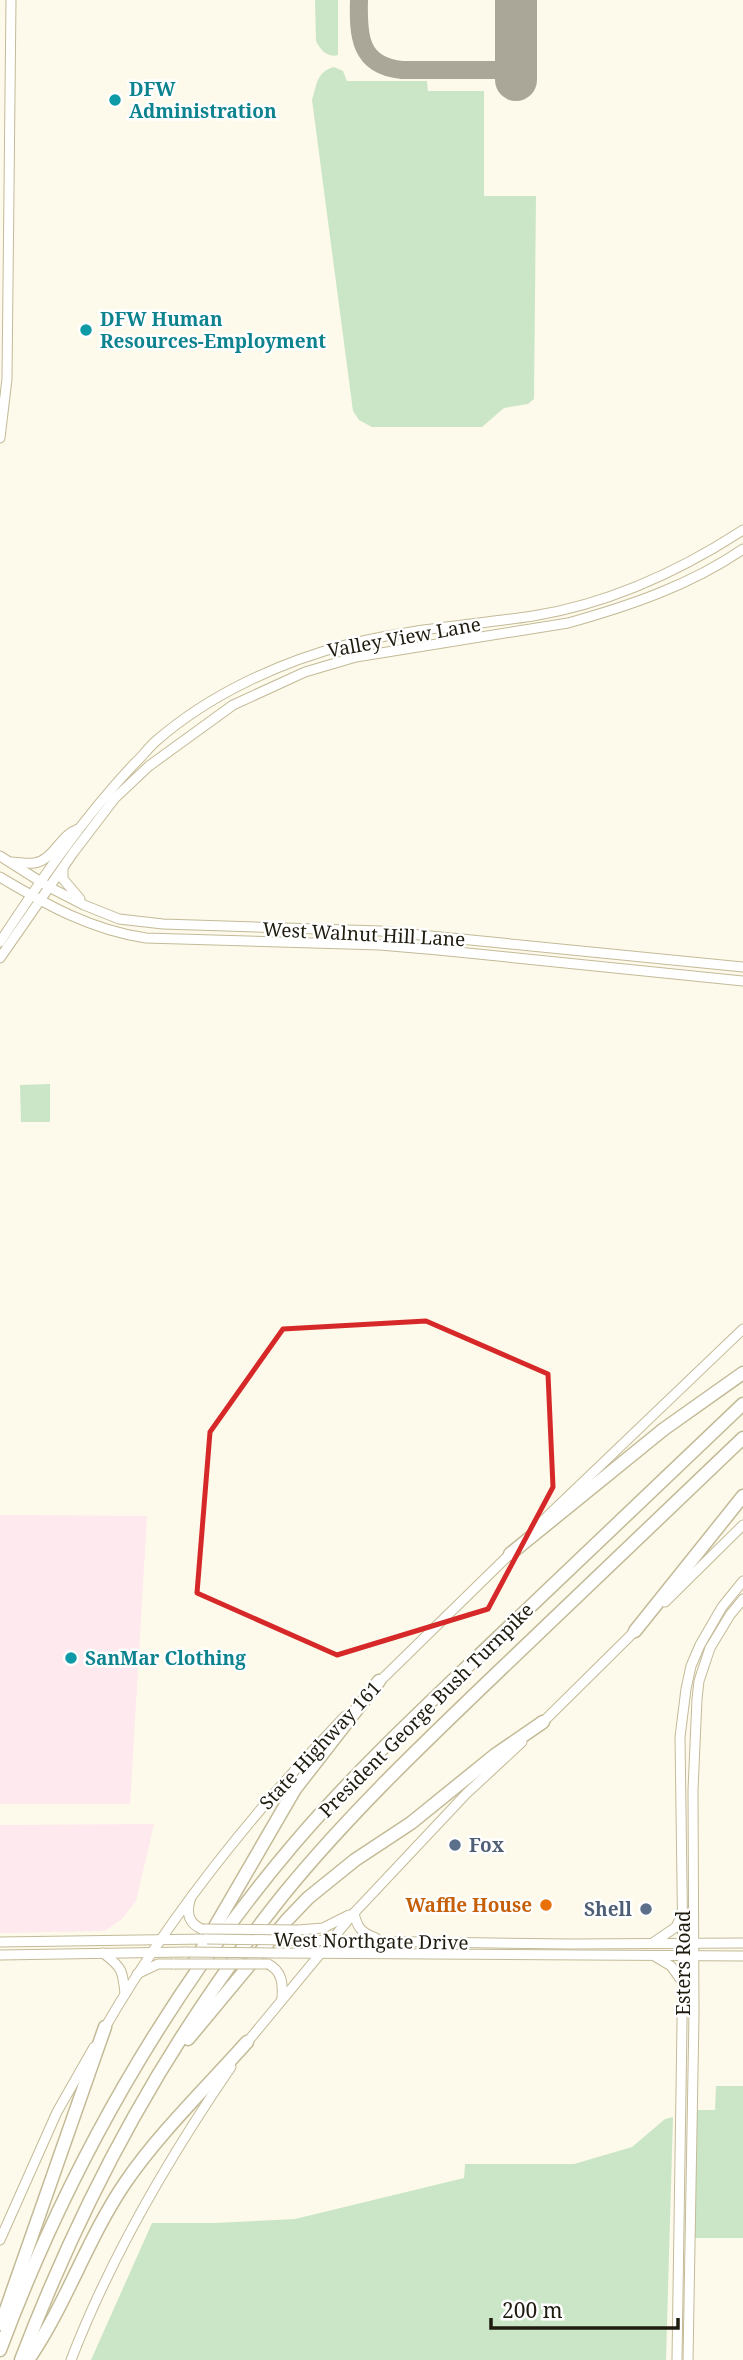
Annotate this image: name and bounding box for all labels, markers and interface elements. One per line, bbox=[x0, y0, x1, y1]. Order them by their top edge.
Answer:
place label: DFW Administration bbox=[129, 76, 277, 124]
marker: DFW Administration bbox=[107, 92, 123, 108]
place label: DFW Human Resources-Employment bbox=[100, 306, 326, 354]
marker: DFW Human Resources-Employment bbox=[78, 322, 94, 338]
street label: Valley View Lane bbox=[325, 611, 483, 663]
street label: West Walnut Hill Lane bbox=[262, 916, 466, 952]
street label: President George Bush Turnpike bbox=[313, 1597, 539, 1823]
place label: SanMar Clothing bbox=[85, 1645, 246, 1671]
marker: SanMar Clothing bbox=[63, 1650, 79, 1666]
street label: State Highway 161 bbox=[253, 1675, 387, 1815]
place label: Fox bbox=[469, 1832, 505, 1858]
marker: Fox bbox=[447, 1837, 463, 1853]
place label: Waffle House bbox=[405, 1892, 532, 1918]
place label: Shell bbox=[584, 1896, 632, 1922]
marker: Waffle House bbox=[538, 1897, 554, 1913]
marker: Shell bbox=[638, 1901, 654, 1917]
street label: Esters Road bbox=[670, 1910, 696, 2016]
street label: West Northgate Drive bbox=[273, 1926, 469, 1956]
scale bar bbox=[491, 2286, 678, 2330]
text: 200 m bbox=[502, 2296, 563, 2324]

